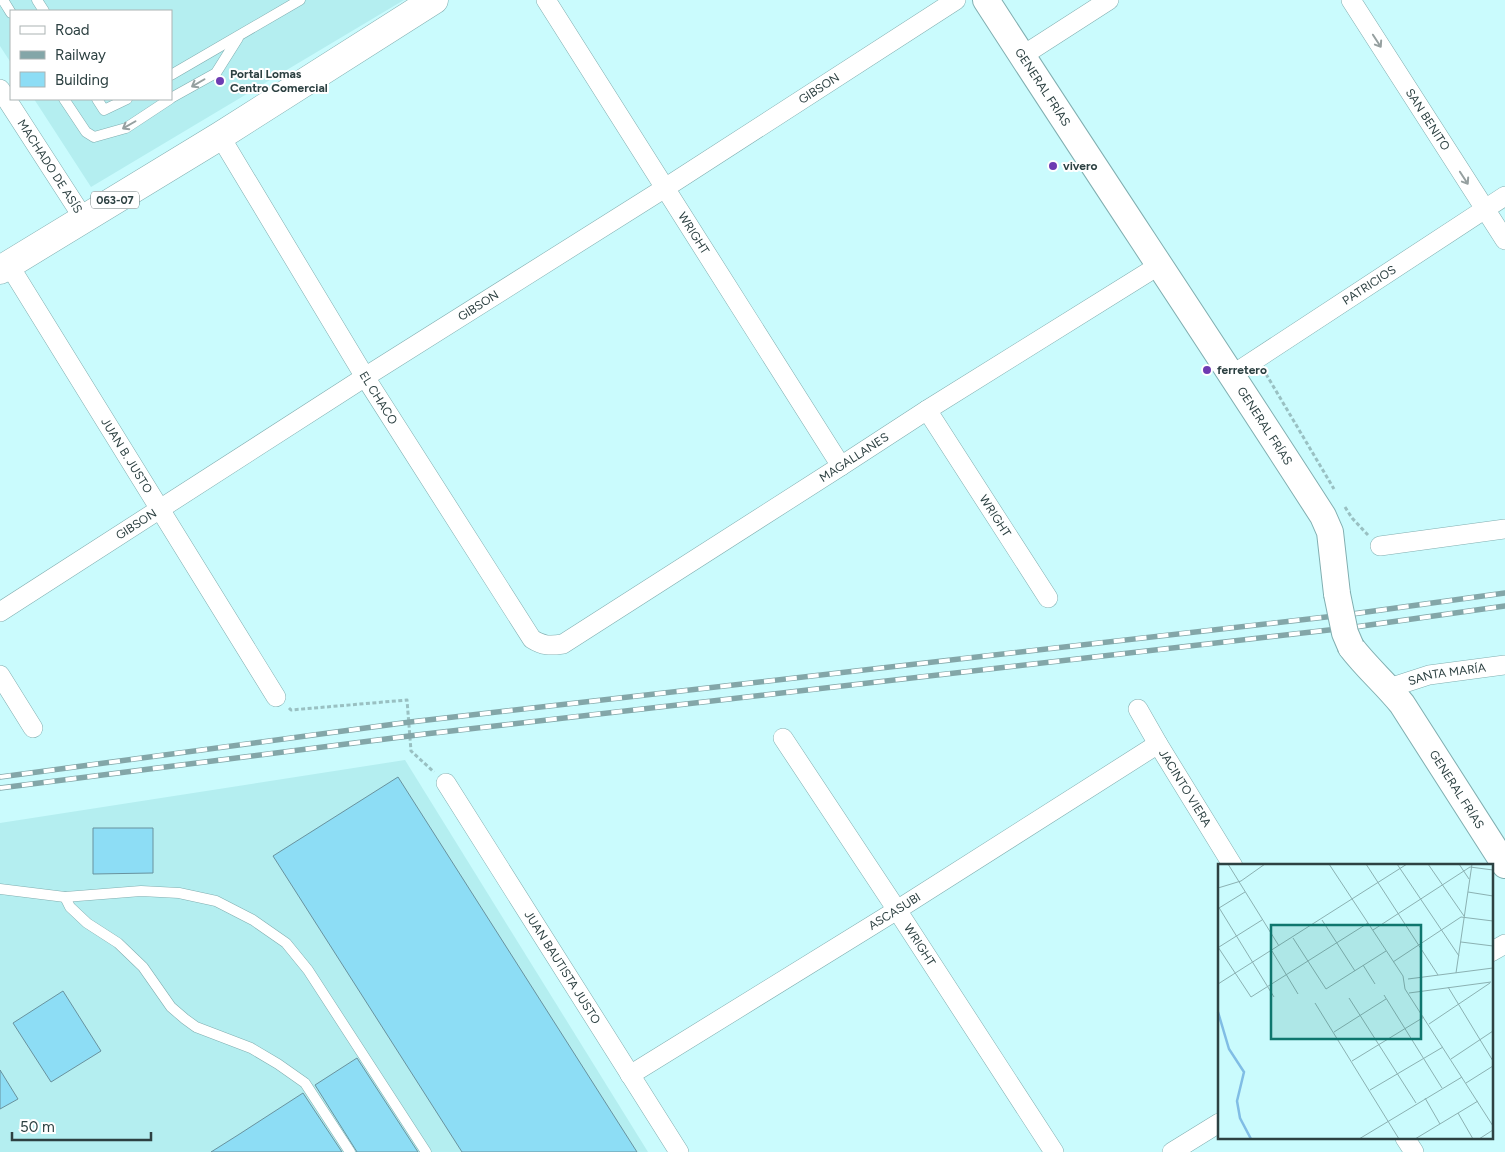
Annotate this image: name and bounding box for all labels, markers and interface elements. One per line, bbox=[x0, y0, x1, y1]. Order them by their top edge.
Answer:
legend bbox=[10, 10, 172, 100]
text: Road bbox=[55, 21, 90, 39]
one-way arrow bbox=[1372, 34, 1382, 48]
text: Railway bbox=[55, 46, 106, 64]
street label: GENERAL FRÍAS bbox=[1012, 46, 1073, 129]
place label: Portal Lomas Centro Comercial bbox=[230, 67, 328, 95]
street label: GIBSON bbox=[796, 70, 842, 107]
text: Building bbox=[55, 71, 109, 89]
marker: Portal Lomas Centro Comercial bbox=[214, 75, 226, 87]
one-way arrow bbox=[190, 78, 205, 88]
street label: SAN BENITO bbox=[1403, 86, 1453, 153]
street label: MACHADO DE ASÍS bbox=[15, 117, 85, 216]
one-way arrow bbox=[122, 120, 137, 130]
place label: vivero bbox=[1063, 159, 1097, 173]
marker: vivero bbox=[1047, 160, 1059, 172]
one-way arrow bbox=[1459, 171, 1470, 185]
road number: 063-07 bbox=[91, 192, 139, 208]
street label: WRIGHT bbox=[675, 210, 712, 257]
street label: PATRICIOS bbox=[1340, 263, 1398, 308]
street label: GIBSON bbox=[455, 288, 501, 324]
place label: ferretero bbox=[1217, 363, 1267, 377]
marker: ferretero bbox=[1201, 364, 1213, 376]
street label: EL CHACO bbox=[356, 369, 400, 427]
street label: GENERAL FRÍAS bbox=[1234, 384, 1295, 468]
street label: JUAN B. JUSTO bbox=[98, 415, 155, 496]
street label: MAGALLANES bbox=[817, 430, 891, 485]
street label: WRIGHT bbox=[977, 492, 1014, 540]
street label: GIBSON bbox=[113, 506, 159, 543]
street label: SANTA MARÍA bbox=[1406, 661, 1487, 688]
street label: JACINTO VIERA bbox=[1156, 747, 1214, 829]
street label: GENERAL FRÍAS bbox=[1426, 748, 1487, 831]
inset map bbox=[1218, 864, 1492, 1140]
street label: ASCASUBI bbox=[866, 890, 923, 933]
street label: JUAN BAUTISTA JUSTO bbox=[521, 908, 603, 1026]
street label: WRIGHT bbox=[901, 921, 939, 969]
scale bar bbox=[12, 1110, 151, 1142]
text: 50 m bbox=[20, 1118, 55, 1136]

